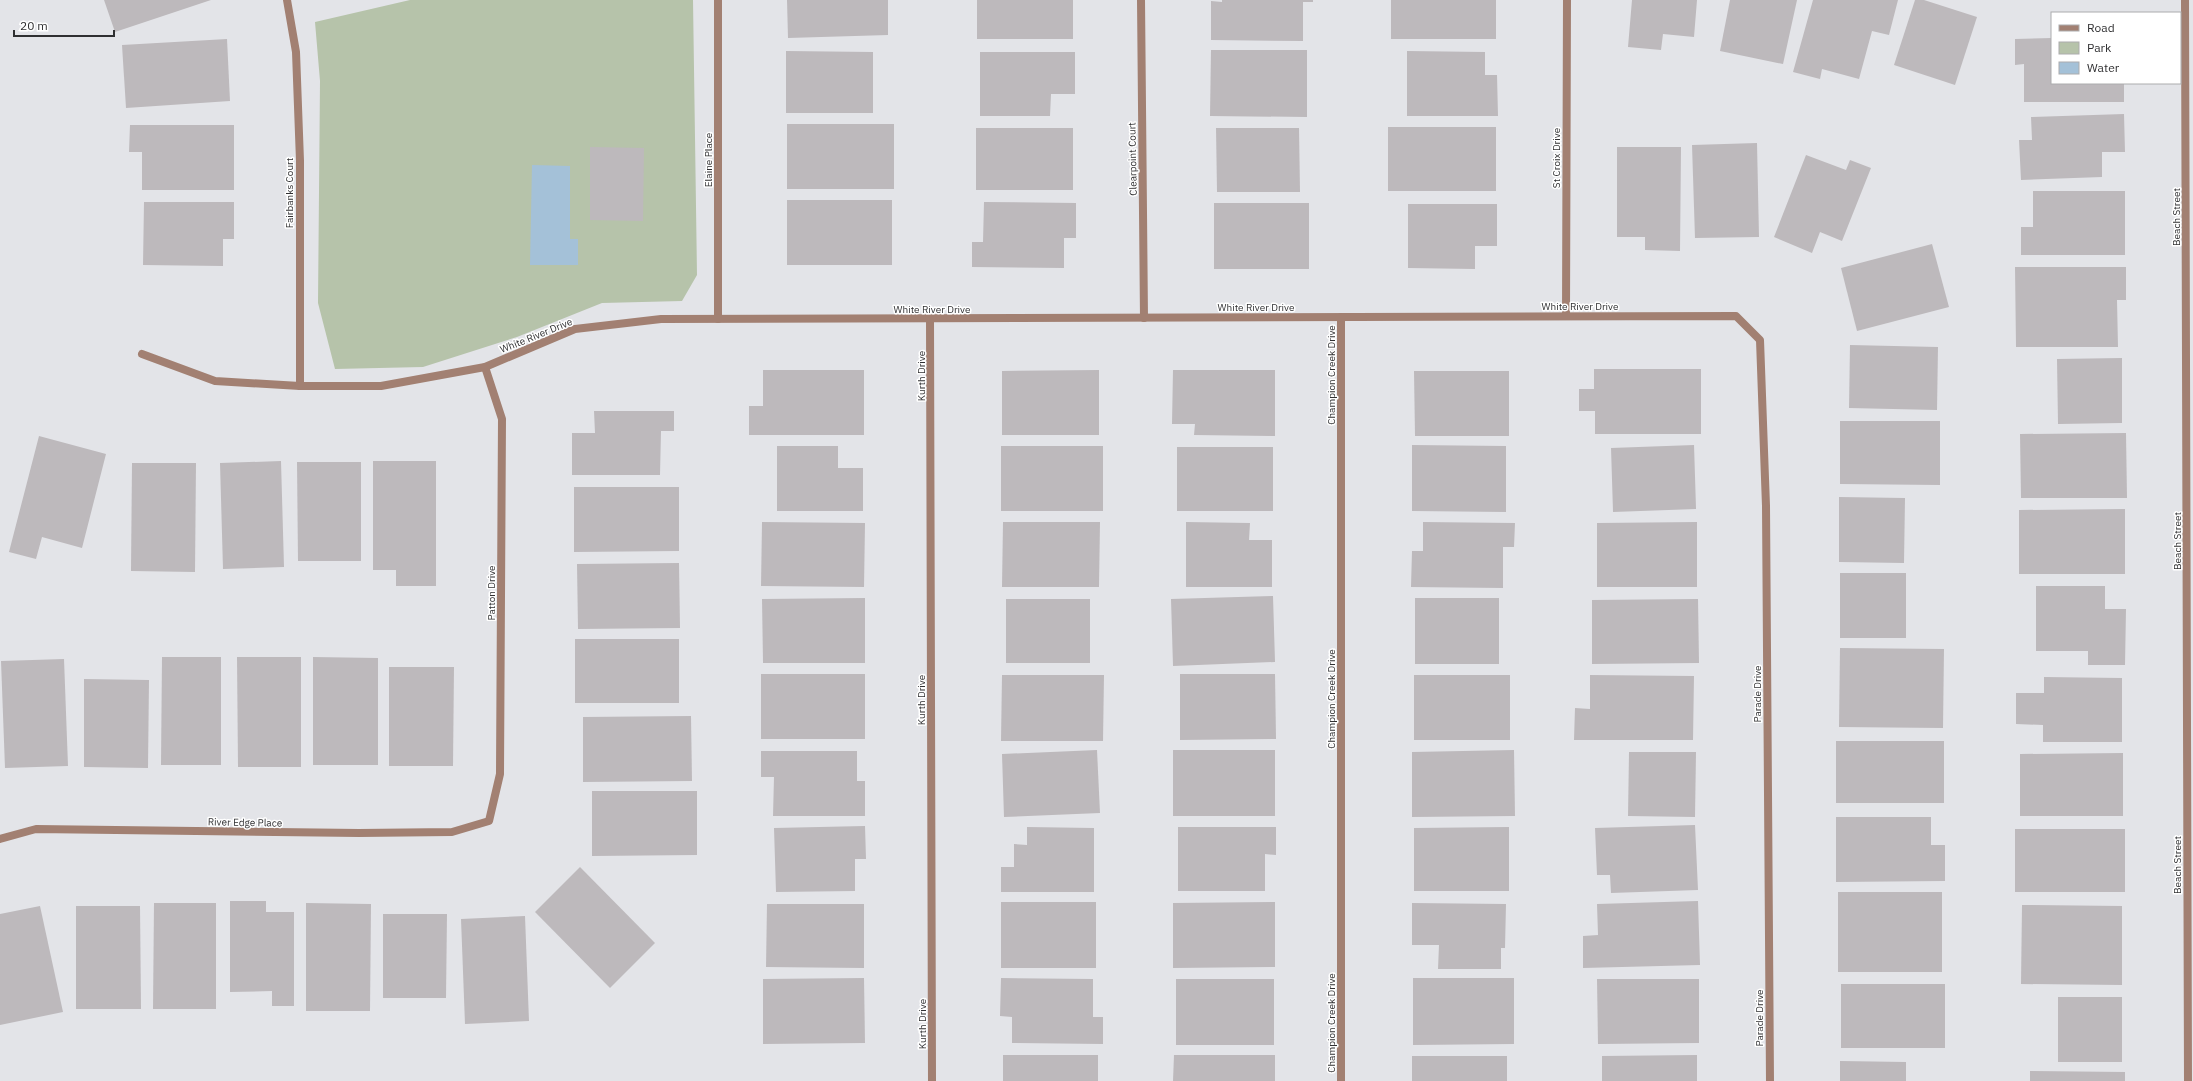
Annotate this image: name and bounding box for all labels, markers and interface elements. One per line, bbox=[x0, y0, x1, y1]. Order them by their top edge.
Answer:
scale bar bbox=[14, 12, 114, 38]
legend bbox=[2051, 12, 2181, 84]
text: 20 m bbox=[20, 18, 48, 33]
text: Road bbox=[2087, 20, 2115, 35]
text: Park bbox=[2087, 40, 2112, 55]
text: Water bbox=[2087, 60, 2120, 75]
street label: Clearpoint Court bbox=[1125, 122, 1140, 196]
street label: St Croix Drive bbox=[1550, 127, 1563, 188]
street label: Elaine Place bbox=[702, 132, 715, 187]
street label: Fairbanks Court bbox=[283, 157, 296, 228]
street label: Beach Street bbox=[2170, 188, 2183, 246]
street label: White River Drive bbox=[1542, 300, 1619, 313]
street label: White River Drive bbox=[1218, 301, 1295, 314]
street label: White River Drive bbox=[894, 303, 971, 316]
street label: White River Drive bbox=[498, 315, 575, 356]
street label: Champion Creek Drive bbox=[1325, 325, 1338, 425]
street label: Kurth Drive bbox=[915, 350, 928, 401]
street label: Beach Street bbox=[2171, 512, 2184, 570]
street label: Patton Drive bbox=[485, 565, 498, 621]
street label: Champion Creek Drive bbox=[1325, 649, 1338, 749]
street label: Parade Drive bbox=[1751, 665, 1764, 723]
street label: Kurth Drive bbox=[915, 674, 928, 725]
street label: River Edge Place bbox=[208, 815, 283, 830]
street label: Beach Street bbox=[2171, 836, 2184, 894]
street label: Champion Creek Drive bbox=[1325, 973, 1338, 1073]
street label: Parade Drive bbox=[1753, 989, 1766, 1047]
street label: Kurth Drive bbox=[916, 998, 929, 1049]

